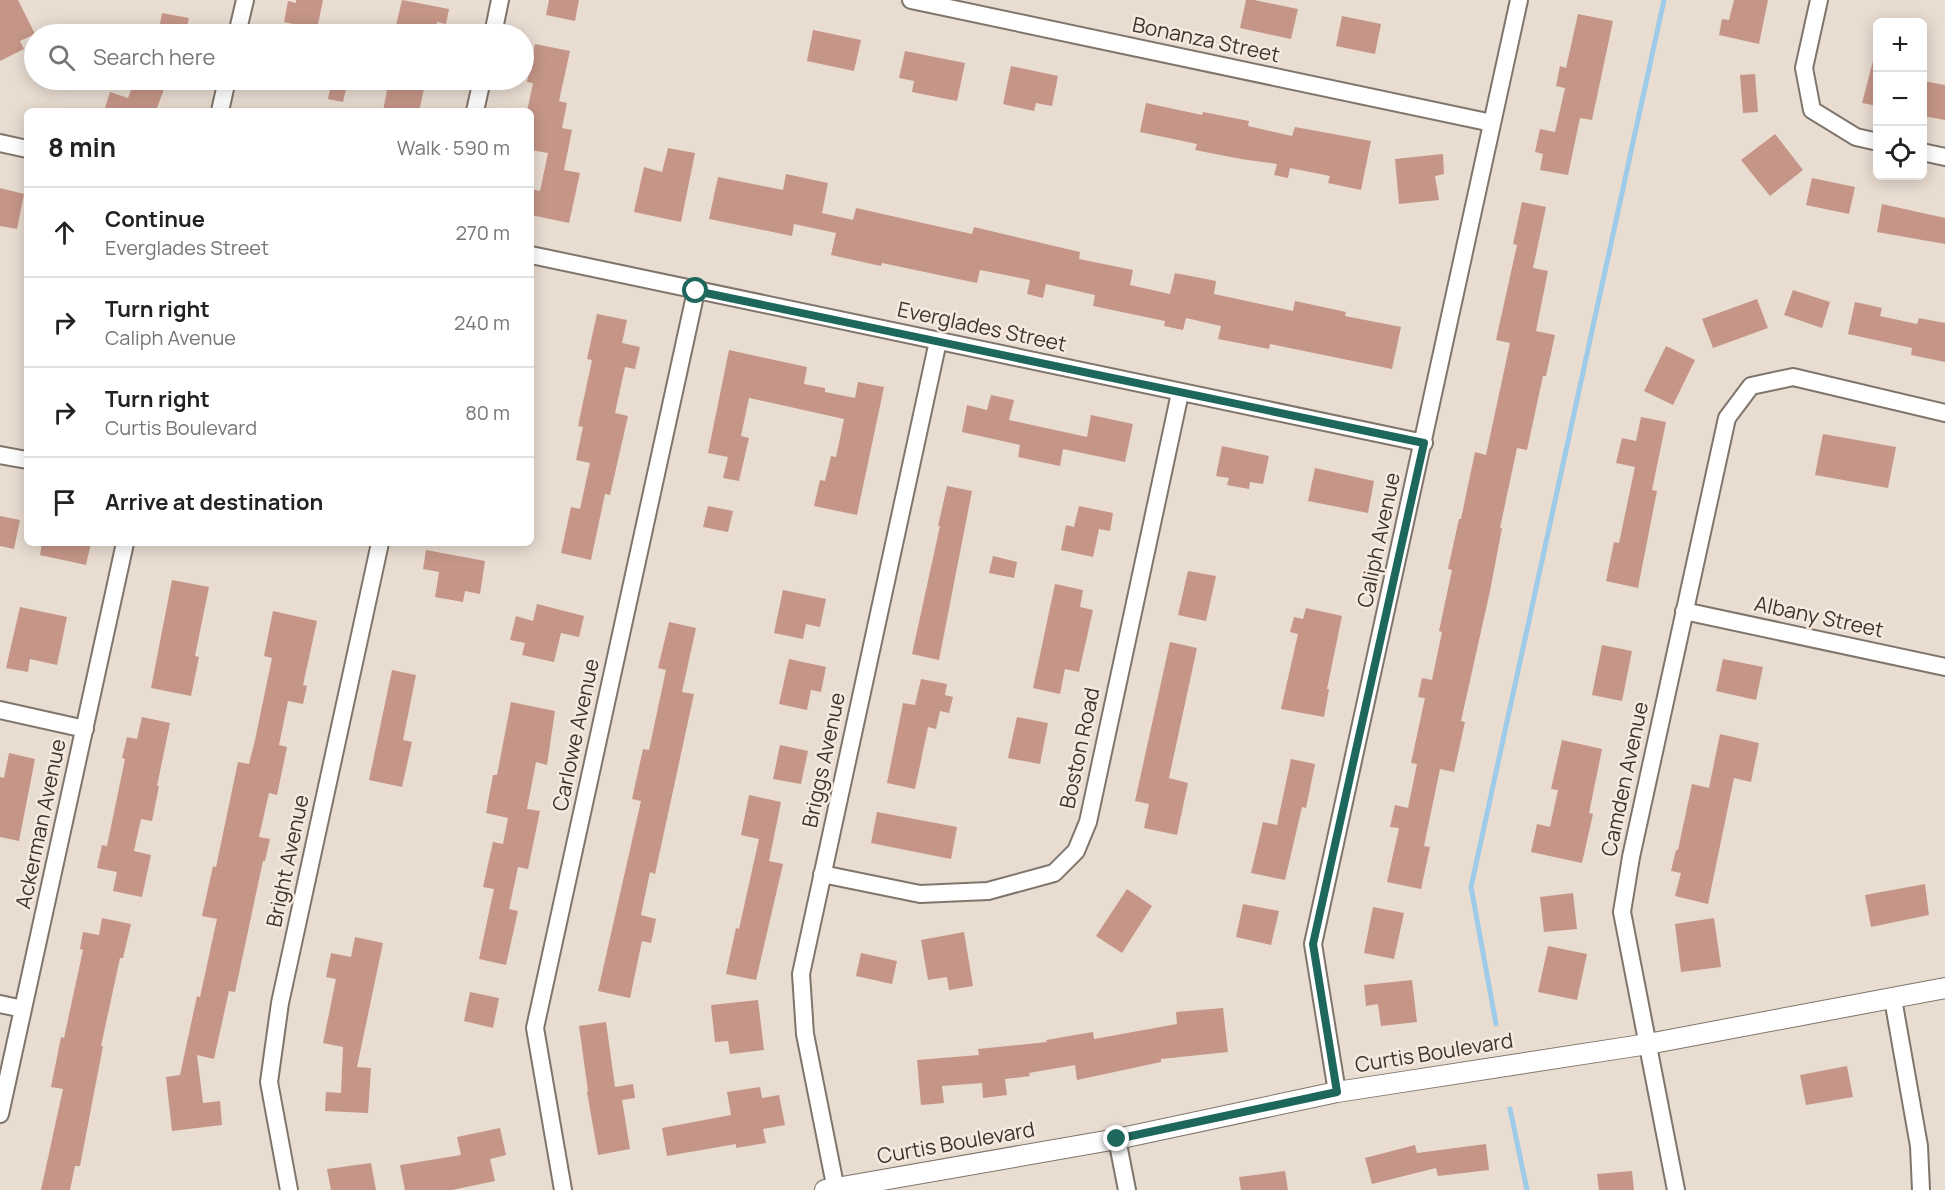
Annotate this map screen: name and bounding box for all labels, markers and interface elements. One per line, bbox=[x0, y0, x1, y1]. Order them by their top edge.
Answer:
street label: Bonanza Street bbox=[1130, 10, 1282, 68]
map controls bbox=[1873, 18, 1927, 180]
button: + bbox=[1873, 18, 1927, 72]
search box bbox=[24, 24, 534, 90]
icon: search bbox=[45, 41, 78, 74]
text: Search here bbox=[93, 42, 215, 72]
button: − bbox=[1873, 72, 1927, 126]
button: locate bbox=[1873, 126, 1927, 180]
text: 8 min bbox=[48, 129, 116, 165]
text: Walk · 590 m bbox=[397, 134, 510, 161]
text: Continue bbox=[105, 204, 205, 234]
icon: ahead bbox=[48, 216, 81, 249]
text: 270 m bbox=[455, 219, 510, 246]
text: Everglades Street bbox=[105, 234, 269, 261]
route start bbox=[682, 277, 708, 303]
text: Turn right bbox=[105, 294, 210, 324]
street label: Everglades Street bbox=[895, 294, 1069, 358]
icon: right bbox=[48, 306, 81, 339]
text: 240 m bbox=[454, 309, 510, 336]
text: Caliph Avenue bbox=[105, 324, 236, 351]
text: Turn right bbox=[105, 384, 210, 414]
icon: right bbox=[48, 396, 81, 429]
text: 80 m bbox=[465, 399, 510, 426]
text: Curtis Boulevard bbox=[105, 414, 257, 441]
street label: Caliph Avenue bbox=[1350, 470, 1406, 610]
icon: arrive bbox=[48, 486, 81, 519]
text: Arrive at destination bbox=[105, 487, 323, 517]
street label: Albany Street bbox=[1752, 589, 1886, 643]
street label: Carlowe Avenue bbox=[545, 656, 605, 814]
street label: Boston Road bbox=[1053, 685, 1106, 811]
street label: Briggs Avenue bbox=[795, 690, 851, 830]
street label: Camden Avenue bbox=[1594, 699, 1654, 859]
street label: Ackerman Avenue bbox=[8, 736, 72, 911]
street label: Bright Avenue bbox=[259, 792, 315, 930]
street label: Curtis Boulevard bbox=[1353, 1026, 1515, 1078]
street label: Curtis Boulevard bbox=[875, 1114, 1037, 1170]
route end bbox=[1103, 1125, 1129, 1151]

